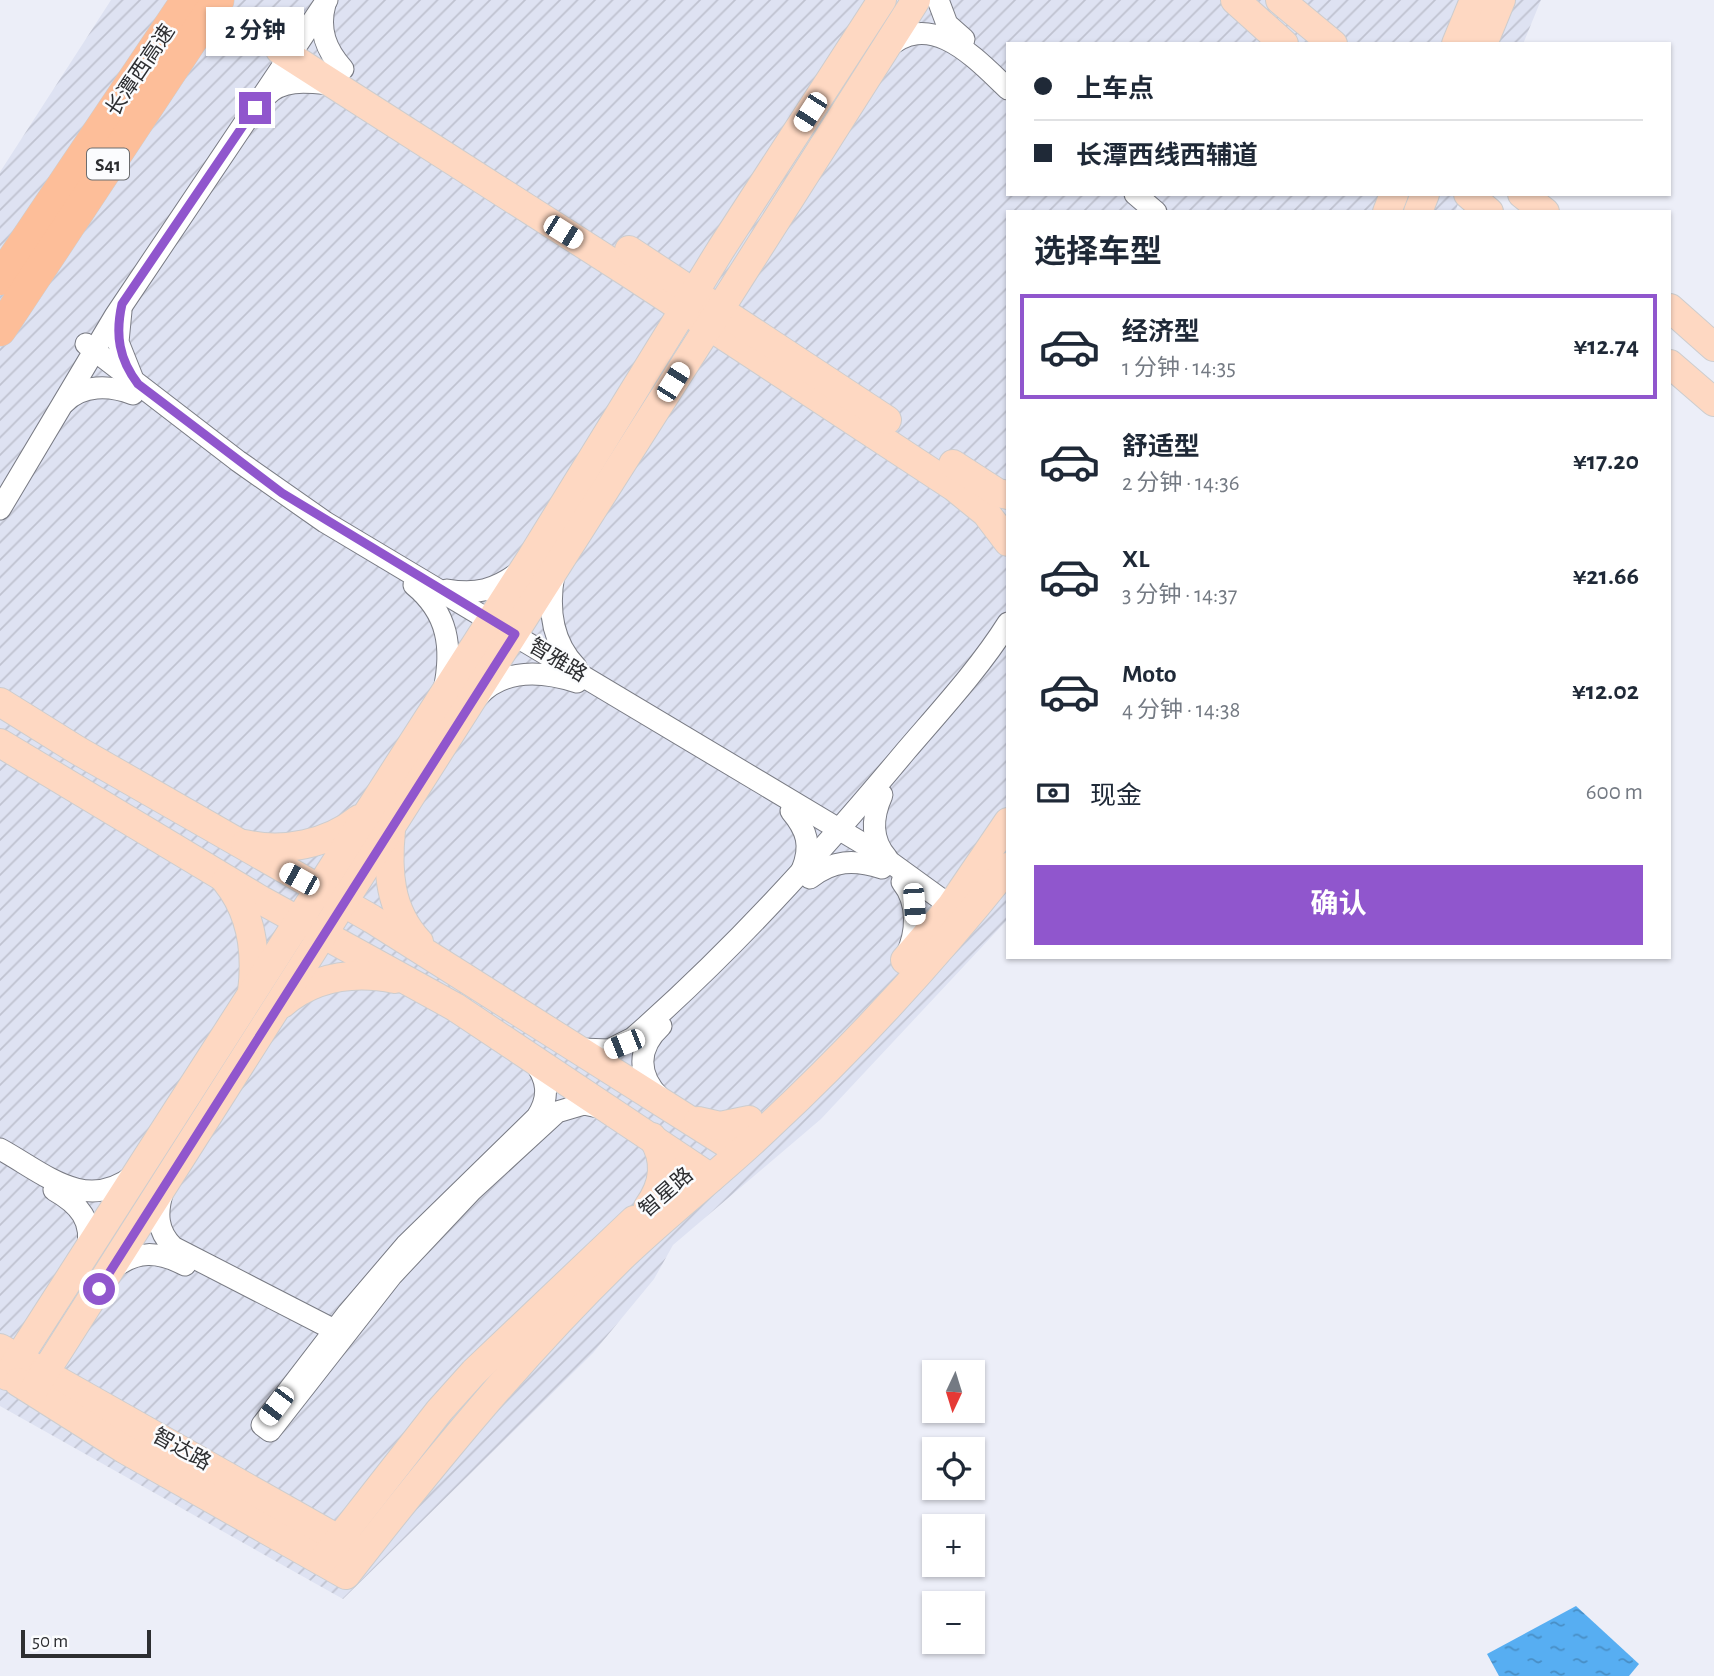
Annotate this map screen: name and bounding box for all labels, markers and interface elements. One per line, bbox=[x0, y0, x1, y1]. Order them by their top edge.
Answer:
callout: 2 分钟 bbox=[206, 7, 304, 56]
street label: 长潭西高速 bbox=[102, 20, 178, 120]
text: 2 分钟 bbox=[225, 20, 285, 43]
text: 上车点 bbox=[1076, 76, 1154, 102]
car bbox=[790, 89, 831, 135]
route end bbox=[239, 92, 271, 124]
text: 长潭西线西辅道 bbox=[1076, 143, 1258, 169]
road number: S41 bbox=[87, 148, 129, 180]
car bbox=[540, 212, 587, 252]
text: 选择车型 bbox=[1034, 236, 1162, 268]
icon: car bbox=[1038, 315, 1101, 378]
text: 经济型 bbox=[1122, 319, 1200, 345]
text: ¥12.74 bbox=[1573, 333, 1639, 359]
text: 1 分钟 · 14:35 bbox=[1122, 357, 1236, 380]
car bbox=[653, 359, 694, 405]
icon: car bbox=[1038, 430, 1101, 493]
text: 舒适型 bbox=[1122, 434, 1200, 460]
text: ¥17.20 bbox=[1573, 448, 1639, 474]
text: 2 分钟 · 14:36 bbox=[1122, 472, 1240, 495]
icon: car bbox=[1038, 545, 1101, 608]
text: XL bbox=[1122, 546, 1149, 572]
text: ¥21.66 bbox=[1573, 563, 1639, 589]
text: 3 分钟 · 14:37 bbox=[1122, 584, 1237, 607]
street label: 智雅路 bbox=[525, 634, 591, 686]
icon: car bbox=[1038, 660, 1101, 723]
text: Moto bbox=[1122, 661, 1177, 687]
text: ¥12.02 bbox=[1572, 678, 1639, 704]
text: 4 分钟 · 14:38 bbox=[1122, 699, 1240, 722]
icon: cash bbox=[1034, 774, 1072, 812]
text: 600 m bbox=[1586, 781, 1643, 804]
text: 现金 bbox=[1090, 783, 1142, 809]
car bbox=[276, 860, 323, 898]
button: 确认 bbox=[1034, 865, 1643, 945]
car bbox=[903, 882, 926, 926]
car bbox=[601, 1026, 648, 1062]
street label: 智星路 bbox=[635, 1163, 697, 1221]
route start bbox=[83, 1273, 115, 1305]
north arrow bbox=[922, 1360, 985, 1423]
map controls bbox=[922, 1360, 985, 1654]
car bbox=[255, 1383, 298, 1429]
street label: 智达路 bbox=[149, 1424, 215, 1474]
button: locate bbox=[922, 1437, 985, 1500]
button: + bbox=[922, 1514, 985, 1577]
button: − bbox=[922, 1591, 985, 1654]
scale bar bbox=[21, 1627, 150, 1659]
text: 50 m bbox=[32, 1632, 68, 1651]

